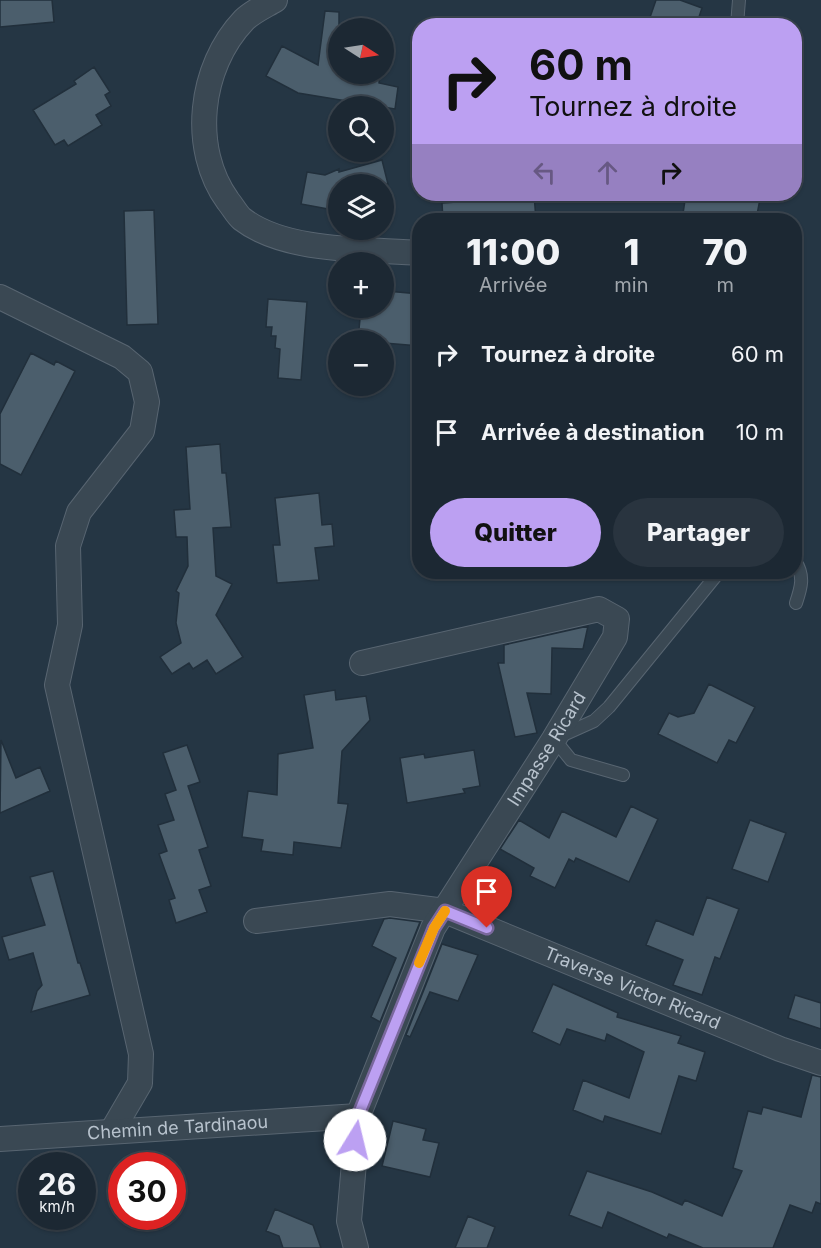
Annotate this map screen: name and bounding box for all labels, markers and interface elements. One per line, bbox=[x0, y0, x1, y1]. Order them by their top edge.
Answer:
north arrow bbox=[328, 18, 394, 84]
map controls bbox=[328, 18, 394, 396]
text: 60 m bbox=[529, 39, 633, 90]
icon: right bbox=[430, 42, 508, 120]
text: Tournez à droite bbox=[529, 90, 737, 123]
button: search bbox=[328, 96, 394, 162]
icon: left bbox=[528, 156, 561, 189]
icon: ahead bbox=[591, 156, 624, 189]
icon: right bbox=[654, 156, 687, 189]
button: layers bbox=[328, 174, 394, 240]
text: 11:00 bbox=[466, 230, 560, 274]
text: 1 bbox=[623, 230, 639, 274]
text: 70 bbox=[702, 230, 748, 274]
button: + bbox=[328, 252, 394, 318]
text: Arrivée bbox=[479, 273, 547, 297]
text: min bbox=[614, 273, 648, 297]
text: m bbox=[716, 273, 734, 297]
button: − bbox=[328, 330, 394, 396]
icon: right bbox=[430, 338, 463, 371]
text: Tournez à droite bbox=[481, 341, 655, 367]
text: 60 m bbox=[731, 341, 784, 367]
icon: arrive bbox=[430, 416, 463, 449]
text: Arrivée à destination bbox=[481, 419, 705, 445]
text: 10 m bbox=[736, 419, 784, 445]
button: Quitter bbox=[430, 498, 601, 567]
button: Partager bbox=[613, 498, 784, 567]
street label: Impasse Ricard bbox=[503, 688, 590, 810]
pin bbox=[461, 866, 512, 928]
icon: arrive bbox=[470, 875, 503, 908]
street label: Traverse Victor Ricard bbox=[541, 942, 724, 1033]
position arrow bbox=[323, 1108, 387, 1172]
street label: Chemin de Tardinaou bbox=[86, 1111, 269, 1143]
speed limit sign: 30 bbox=[108, 1152, 186, 1230]
text: 26 bbox=[38, 1166, 76, 1202]
text: km/h bbox=[39, 1197, 75, 1216]

